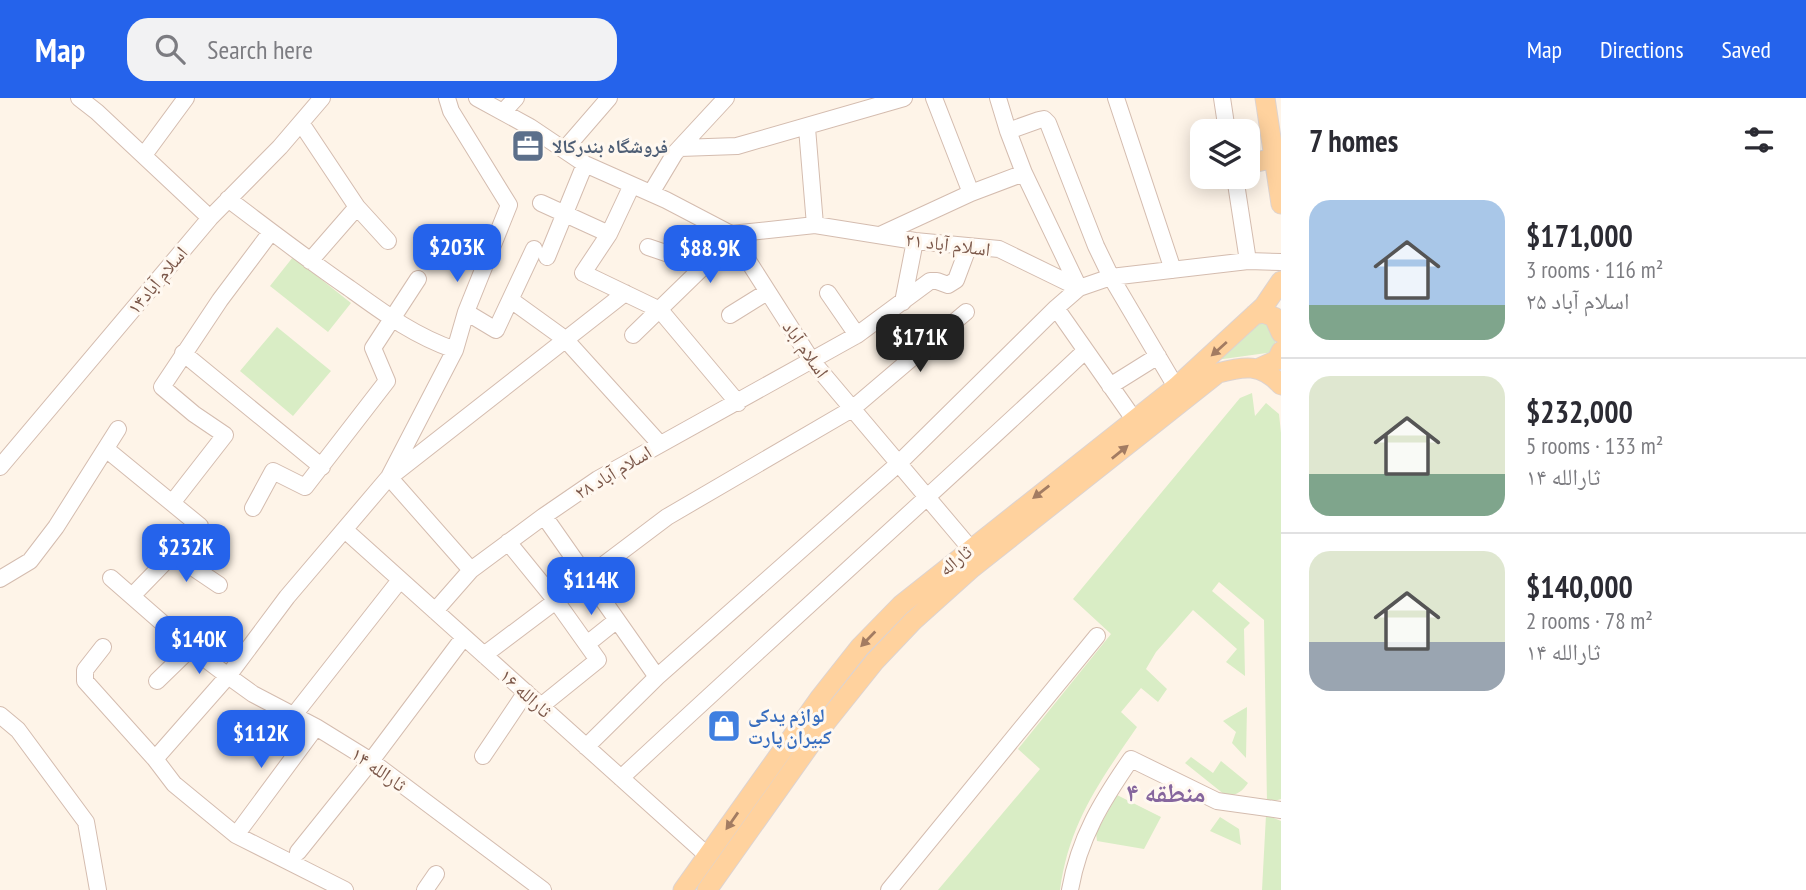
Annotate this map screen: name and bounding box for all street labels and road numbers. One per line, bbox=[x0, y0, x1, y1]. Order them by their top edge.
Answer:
street label: اسلام آباد ۲۱ bbox=[904, 227, 992, 263]
street label: اسلام آباد۱۴ bbox=[122, 241, 194, 320]
street label: اسلام آباد bbox=[776, 316, 834, 383]
street label: اسلام آباد ۲۸ bbox=[570, 440, 657, 506]
street label: ثاراله bbox=[934, 539, 976, 581]
street label: ثارالله ۱۶ bbox=[495, 663, 557, 723]
street label: ثارالله ۱۴ bbox=[347, 742, 411, 796]

